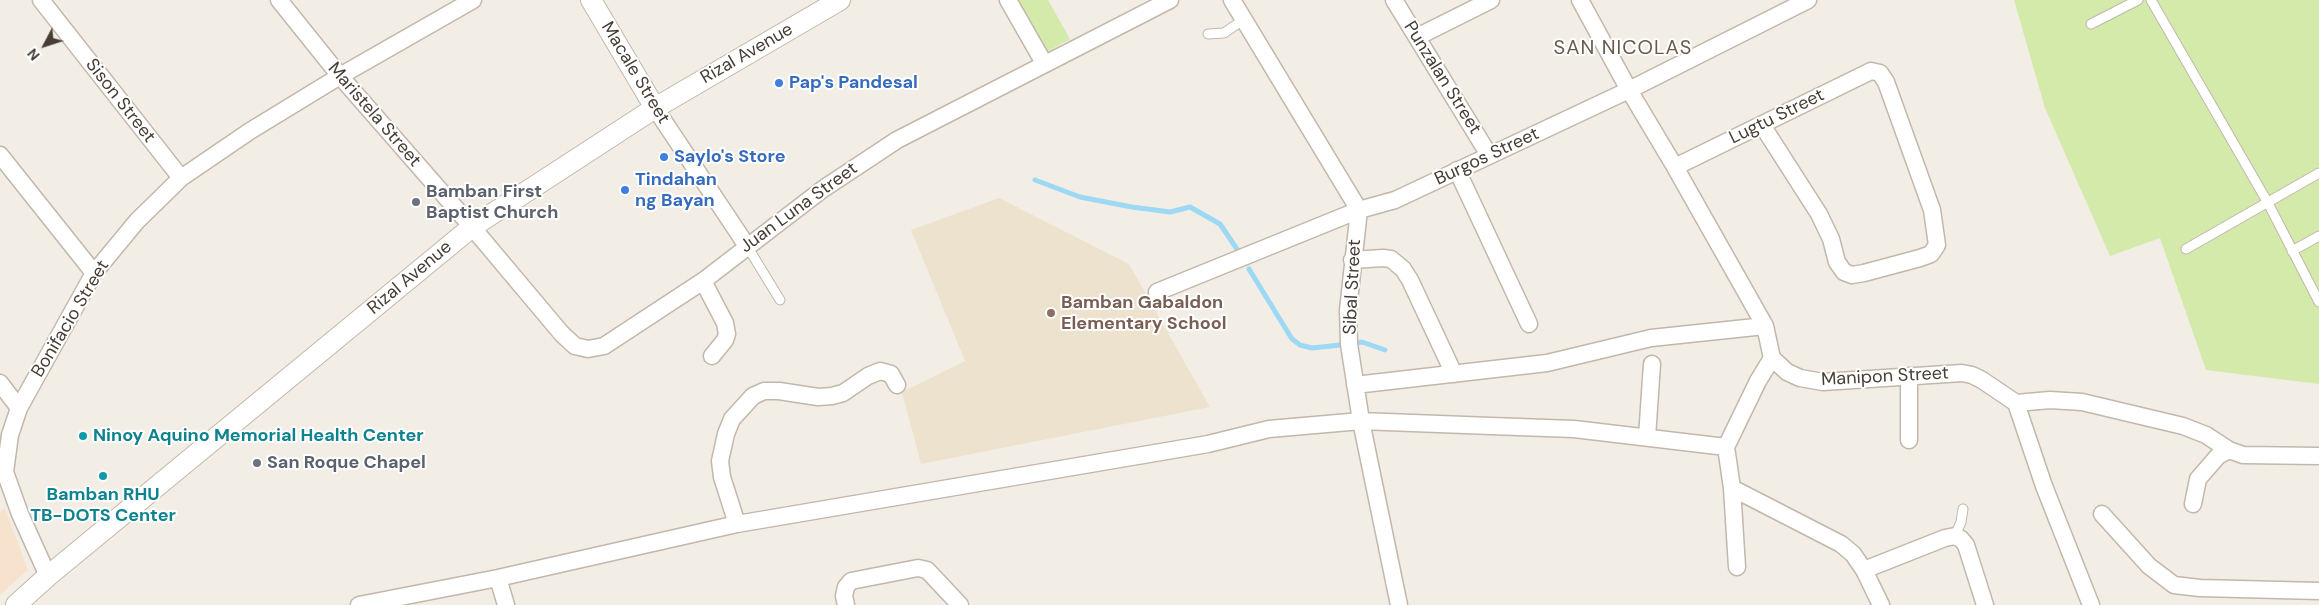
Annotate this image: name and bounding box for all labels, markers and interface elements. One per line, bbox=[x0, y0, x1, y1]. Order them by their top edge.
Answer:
street label: Macale Street bbox=[596, 18, 674, 128]
street label: Punzalan Street bbox=[1399, 18, 1485, 138]
street label: Rizal Avenue bbox=[697, 19, 797, 89]
north arrow bbox=[20, 20, 70, 70]
district label: SAN NICOLAS bbox=[1552, 37, 1694, 61]
text: N bbox=[23, 45, 44, 64]
street label: Sison Street bbox=[81, 55, 159, 147]
street label: Maristela Street bbox=[323, 58, 425, 172]
place label: Pap's Pandesal bbox=[789, 72, 918, 94]
marker: Pap's Pandesal bbox=[773, 77, 785, 89]
street label: Lugtu Street bbox=[1726, 85, 1828, 149]
street label: Burgos Street bbox=[1431, 123, 1543, 191]
place label: Saylo's Store bbox=[674, 146, 786, 168]
marker: Saylo's Store bbox=[658, 151, 670, 163]
street label: Juan Luna Street bbox=[736, 158, 862, 258]
place label: Tindahan ng Bayan bbox=[635, 169, 717, 212]
place label: Bamban First Baptist Church bbox=[426, 181, 558, 223]
marker: Tindahan ng Bayan bbox=[619, 184, 631, 196]
marker: Bamban First Baptist Church bbox=[410, 196, 422, 208]
street label: Rizal Avenue bbox=[364, 237, 456, 319]
street label: Sibal Street bbox=[1340, 239, 1366, 335]
street label: Bonifacio Street bbox=[28, 257, 114, 381]
place label: Bamban Gabaldon Elementary School bbox=[1061, 292, 1227, 334]
marker: Bamban Gabaldon Elementary School bbox=[1045, 307, 1057, 319]
street label: Manipon Street bbox=[1821, 363, 1949, 391]
place label: Ninoy Aquino Memorial Health Center bbox=[93, 425, 424, 447]
marker: Ninoy Aquino Memorial Health Center bbox=[77, 430, 89, 442]
place label: San Roque Chapel bbox=[267, 452, 426, 474]
marker: San Roque Chapel bbox=[251, 457, 263, 469]
marker: Bamban RHU TB-DOTS Center bbox=[97, 470, 109, 482]
place label: Bamban RHU TB-DOTS Center bbox=[30, 484, 176, 526]

